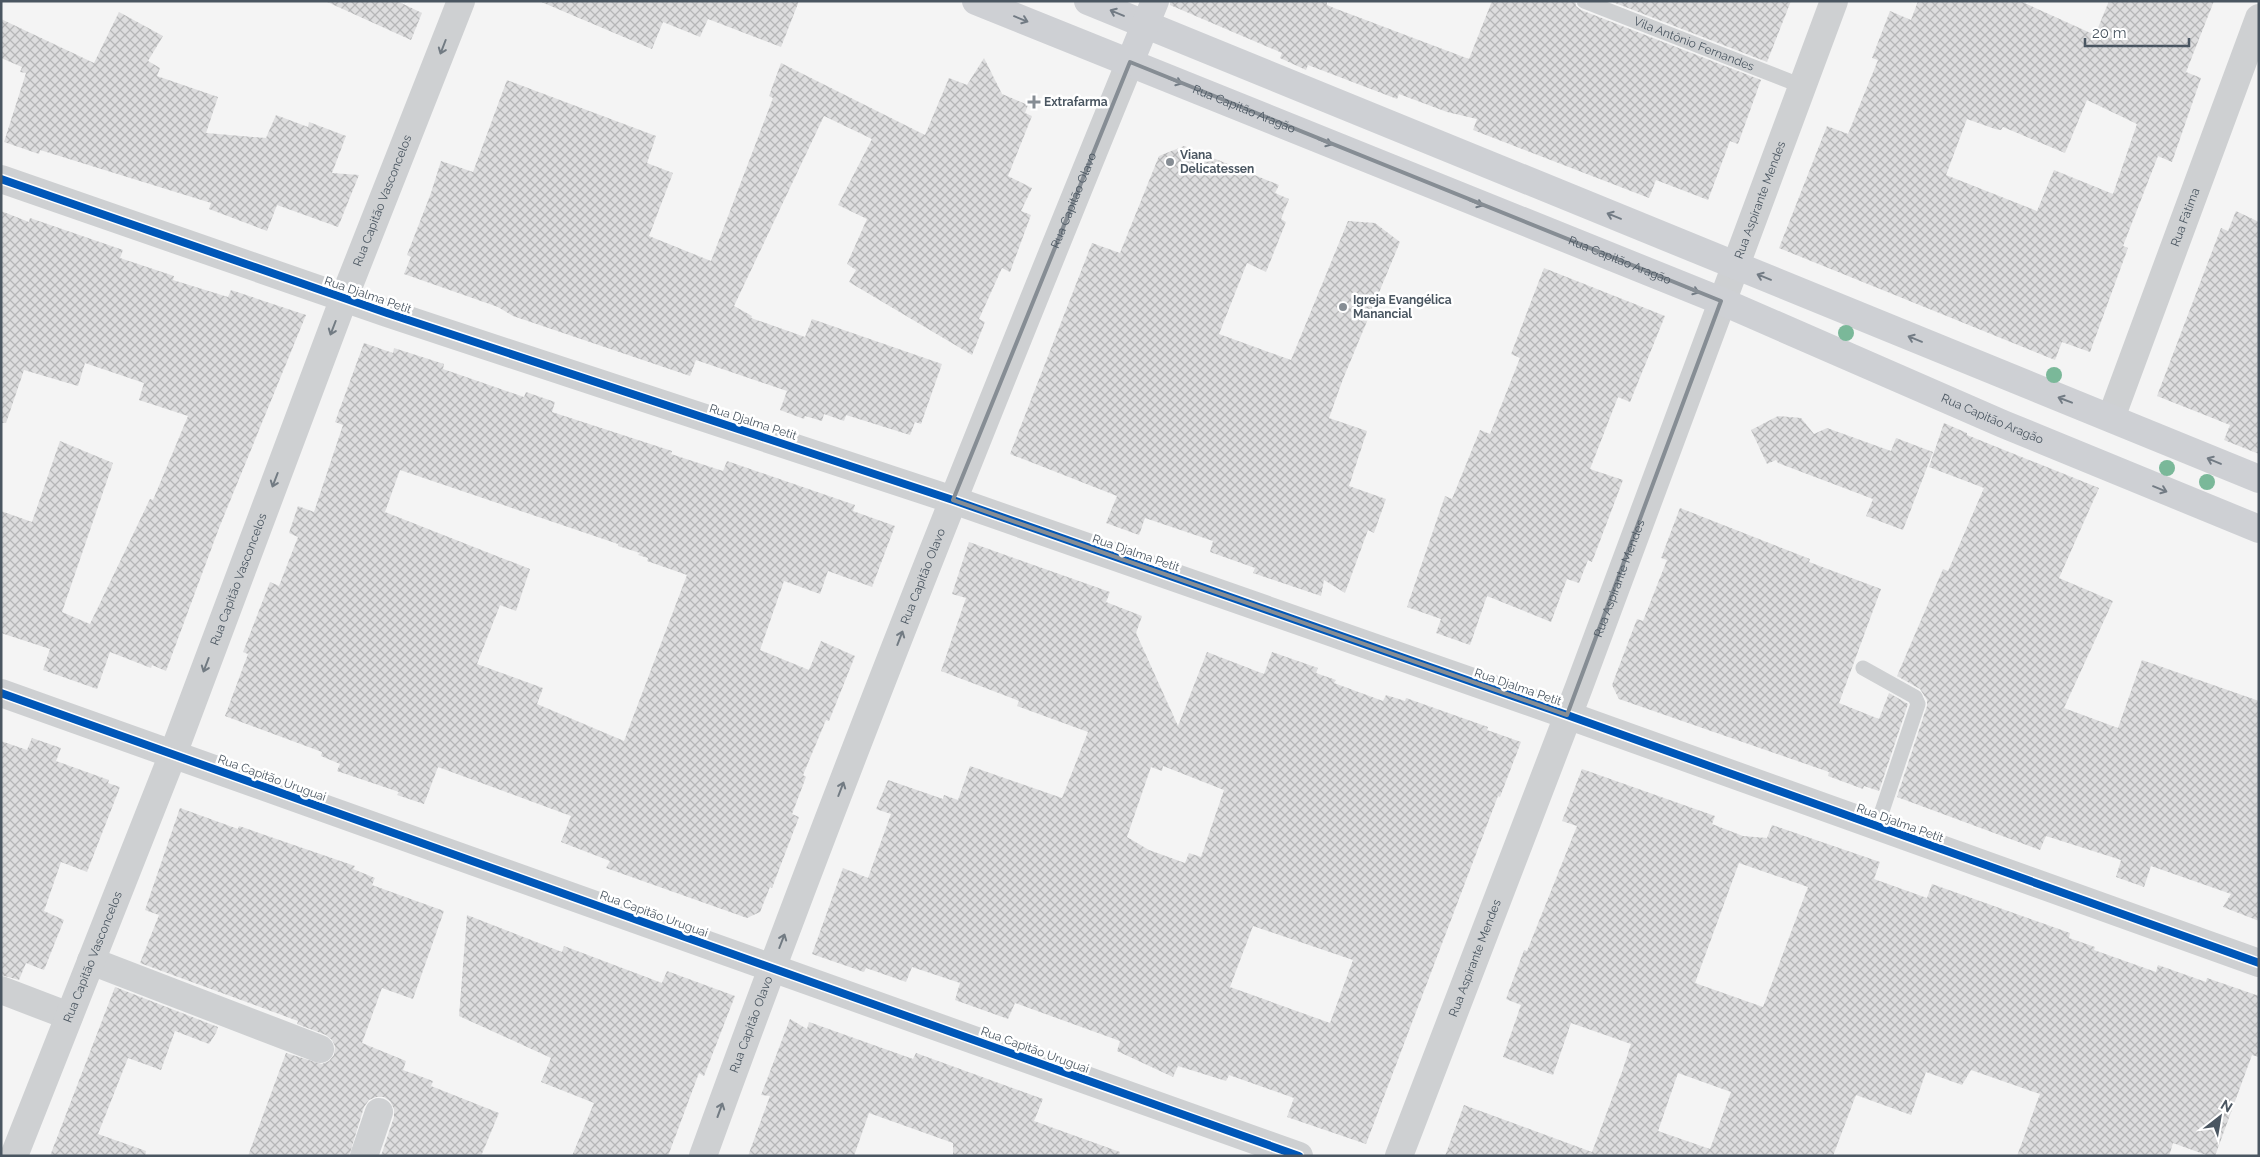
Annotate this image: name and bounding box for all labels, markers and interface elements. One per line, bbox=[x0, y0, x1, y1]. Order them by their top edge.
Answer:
one-way arrow bbox=[1110, 8, 1125, 17]
street label: Vila Antônio Fernandes bbox=[1632, 14, 1756, 74]
one-way arrow bbox=[1013, 15, 1028, 25]
scale bar bbox=[2085, 15, 2189, 47]
text: 20 m bbox=[2092, 24, 2127, 42]
one-way arrow bbox=[438, 39, 447, 54]
one-way arrow bbox=[1167, 77, 1182, 86]
street label: Rua Capitão Aragão bbox=[1191, 82, 1298, 136]
place label: Extrafarma bbox=[1044, 95, 1108, 109]
marker: Extrafarma bbox=[1028, 96, 1040, 108]
street label: Rua Capitão Vasconcelos bbox=[350, 133, 415, 268]
one-way arrow bbox=[1318, 138, 1333, 147]
street label: Rua Aspirante Mendes bbox=[1732, 139, 1788, 261]
place label: Viana Delicatessen bbox=[1180, 148, 1254, 176]
street label: Rua Capitão Olavo bbox=[1048, 151, 1099, 250]
marker: Viana Delicatessen bbox=[1164, 156, 1176, 168]
street label: Rua Fátima bbox=[2168, 186, 2203, 249]
one-way arrow bbox=[1468, 198, 1483, 208]
one-way arrow bbox=[1607, 211, 1622, 220]
street label: Rua Capitão Aragão bbox=[1566, 233, 1673, 287]
one-way arrow bbox=[1757, 272, 1772, 282]
street label: Rua Djalma Petit bbox=[323, 274, 413, 316]
one-way arrow bbox=[1684, 285, 1699, 295]
place label: Igreja Evangélica Manancial bbox=[1353, 293, 1452, 321]
marker: Igreja Evangélica Manancial bbox=[1337, 301, 1349, 313]
one-way arrow bbox=[328, 320, 337, 336]
one-way arrow bbox=[1907, 334, 1922, 343]
street label: Rua Capitão Aragão bbox=[1939, 391, 2045, 447]
one-way arrow bbox=[2058, 395, 2073, 404]
street label: Rua Djalma Petit bbox=[707, 401, 799, 443]
one-way arrow bbox=[2207, 455, 2222, 465]
one-way arrow bbox=[270, 473, 279, 488]
one-way arrow bbox=[2152, 485, 2167, 495]
street label: Rua Capitão Vasconcelos bbox=[207, 511, 270, 647]
street label: Rua Aspirante Mendes bbox=[1591, 518, 1648, 639]
street label: Rua Capitão Olavo bbox=[898, 526, 948, 626]
street label: Rua Djalma Petit bbox=[1091, 532, 1181, 574]
one-way arrow bbox=[895, 631, 905, 646]
one-way arrow bbox=[201, 657, 210, 672]
street label: Rua Djalma Petit bbox=[1473, 666, 1563, 708]
street label: Rua Capitão Uruguai bbox=[216, 752, 328, 804]
one-way arrow bbox=[837, 782, 846, 797]
street label: Rua Djalma Petit bbox=[1855, 801, 1945, 845]
street label: Rua Capitão Uruguai bbox=[598, 888, 710, 940]
street label: Rua Capitão Vasconcelos bbox=[60, 889, 125, 1025]
street label: Rua Aspirante Mendes bbox=[1446, 897, 1504, 1019]
one-way arrow bbox=[778, 934, 787, 949]
street label: Rua Capitão Olavo bbox=[727, 974, 775, 1075]
street label: Rua Capitão Uruguai bbox=[979, 1024, 1091, 1076]
north arrow bbox=[2195, 1092, 2245, 1142]
text: N bbox=[2218, 1096, 2235, 1115]
one-way arrow bbox=[716, 1103, 725, 1118]

